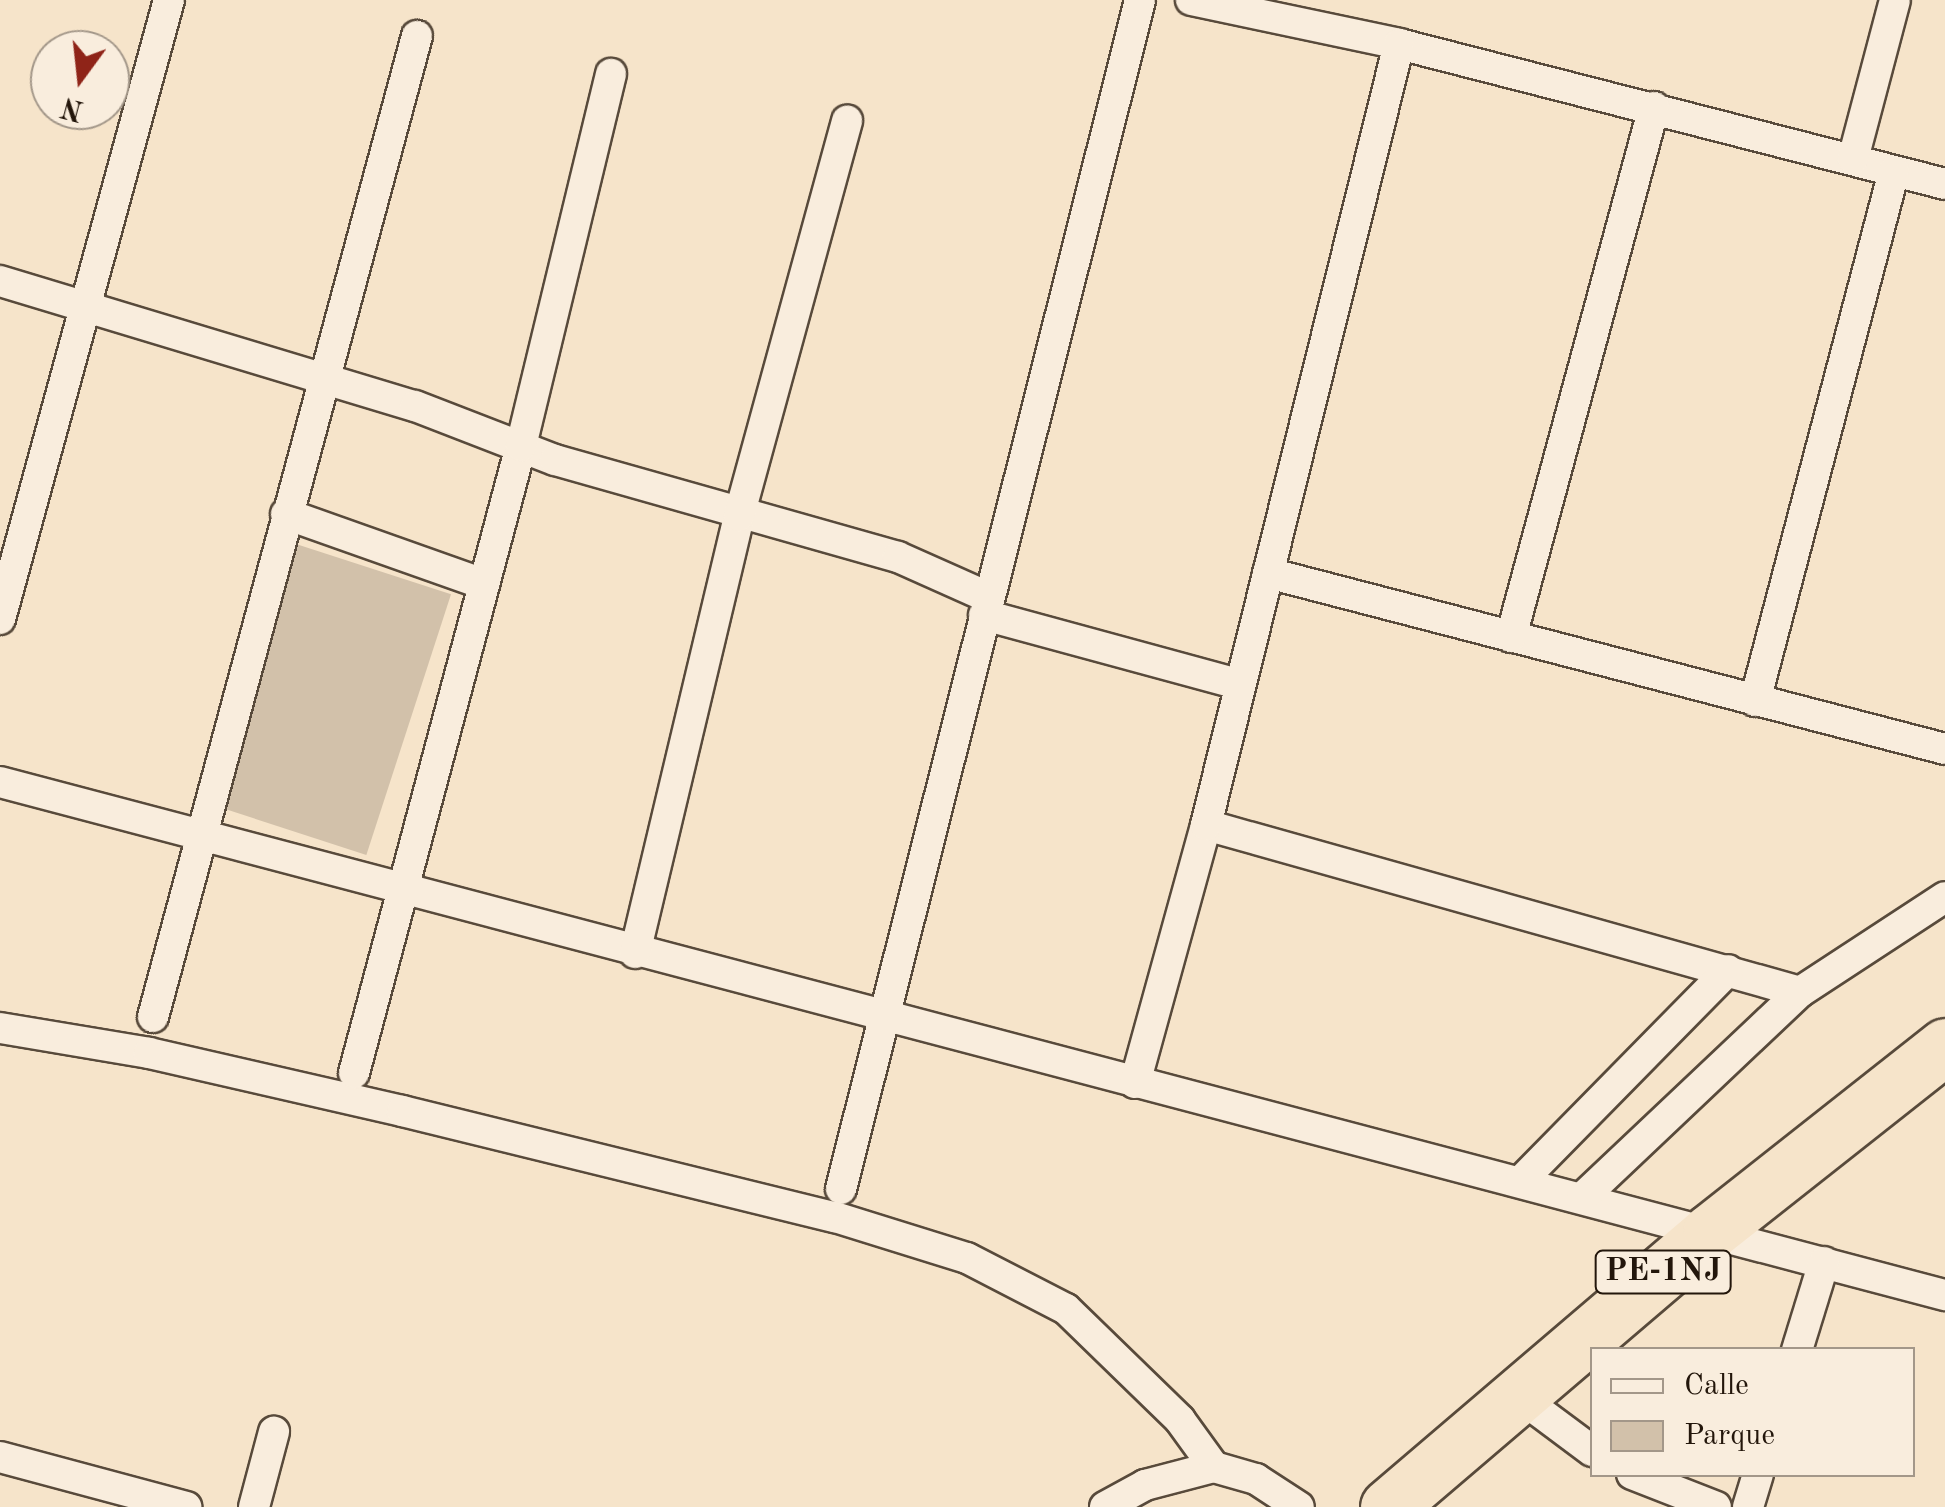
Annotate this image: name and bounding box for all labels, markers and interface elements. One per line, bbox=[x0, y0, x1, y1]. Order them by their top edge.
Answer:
north arrow bbox=[30, 30, 130, 130]
text: N bbox=[59, 91, 87, 123]
road number: PE-1NJ bbox=[1593, 1245, 1733, 1299]
legend bbox=[1590, 1347, 1915, 1477]
text: Calle bbox=[1684, 1371, 1749, 1401]
text: Parque bbox=[1684, 1421, 1775, 1451]

